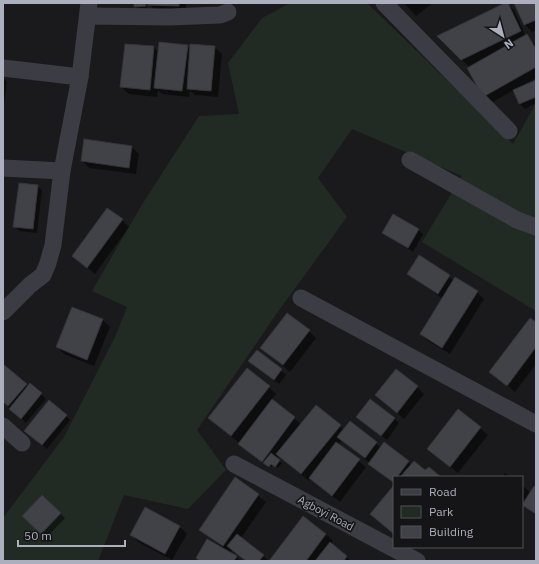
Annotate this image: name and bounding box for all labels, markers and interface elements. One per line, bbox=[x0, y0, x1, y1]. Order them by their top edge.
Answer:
north arrow bbox=[483, 16, 523, 56]
text: N bbox=[502, 36, 516, 52]
legend bbox=[393, 476, 523, 548]
text: Road bbox=[429, 484, 457, 499]
street label: Agboyi Road bbox=[296, 492, 356, 534]
text: Park bbox=[429, 504, 454, 519]
scale bar bbox=[18, 522, 125, 548]
text: Building bbox=[429, 524, 474, 539]
text: 50 m bbox=[24, 528, 52, 543]

